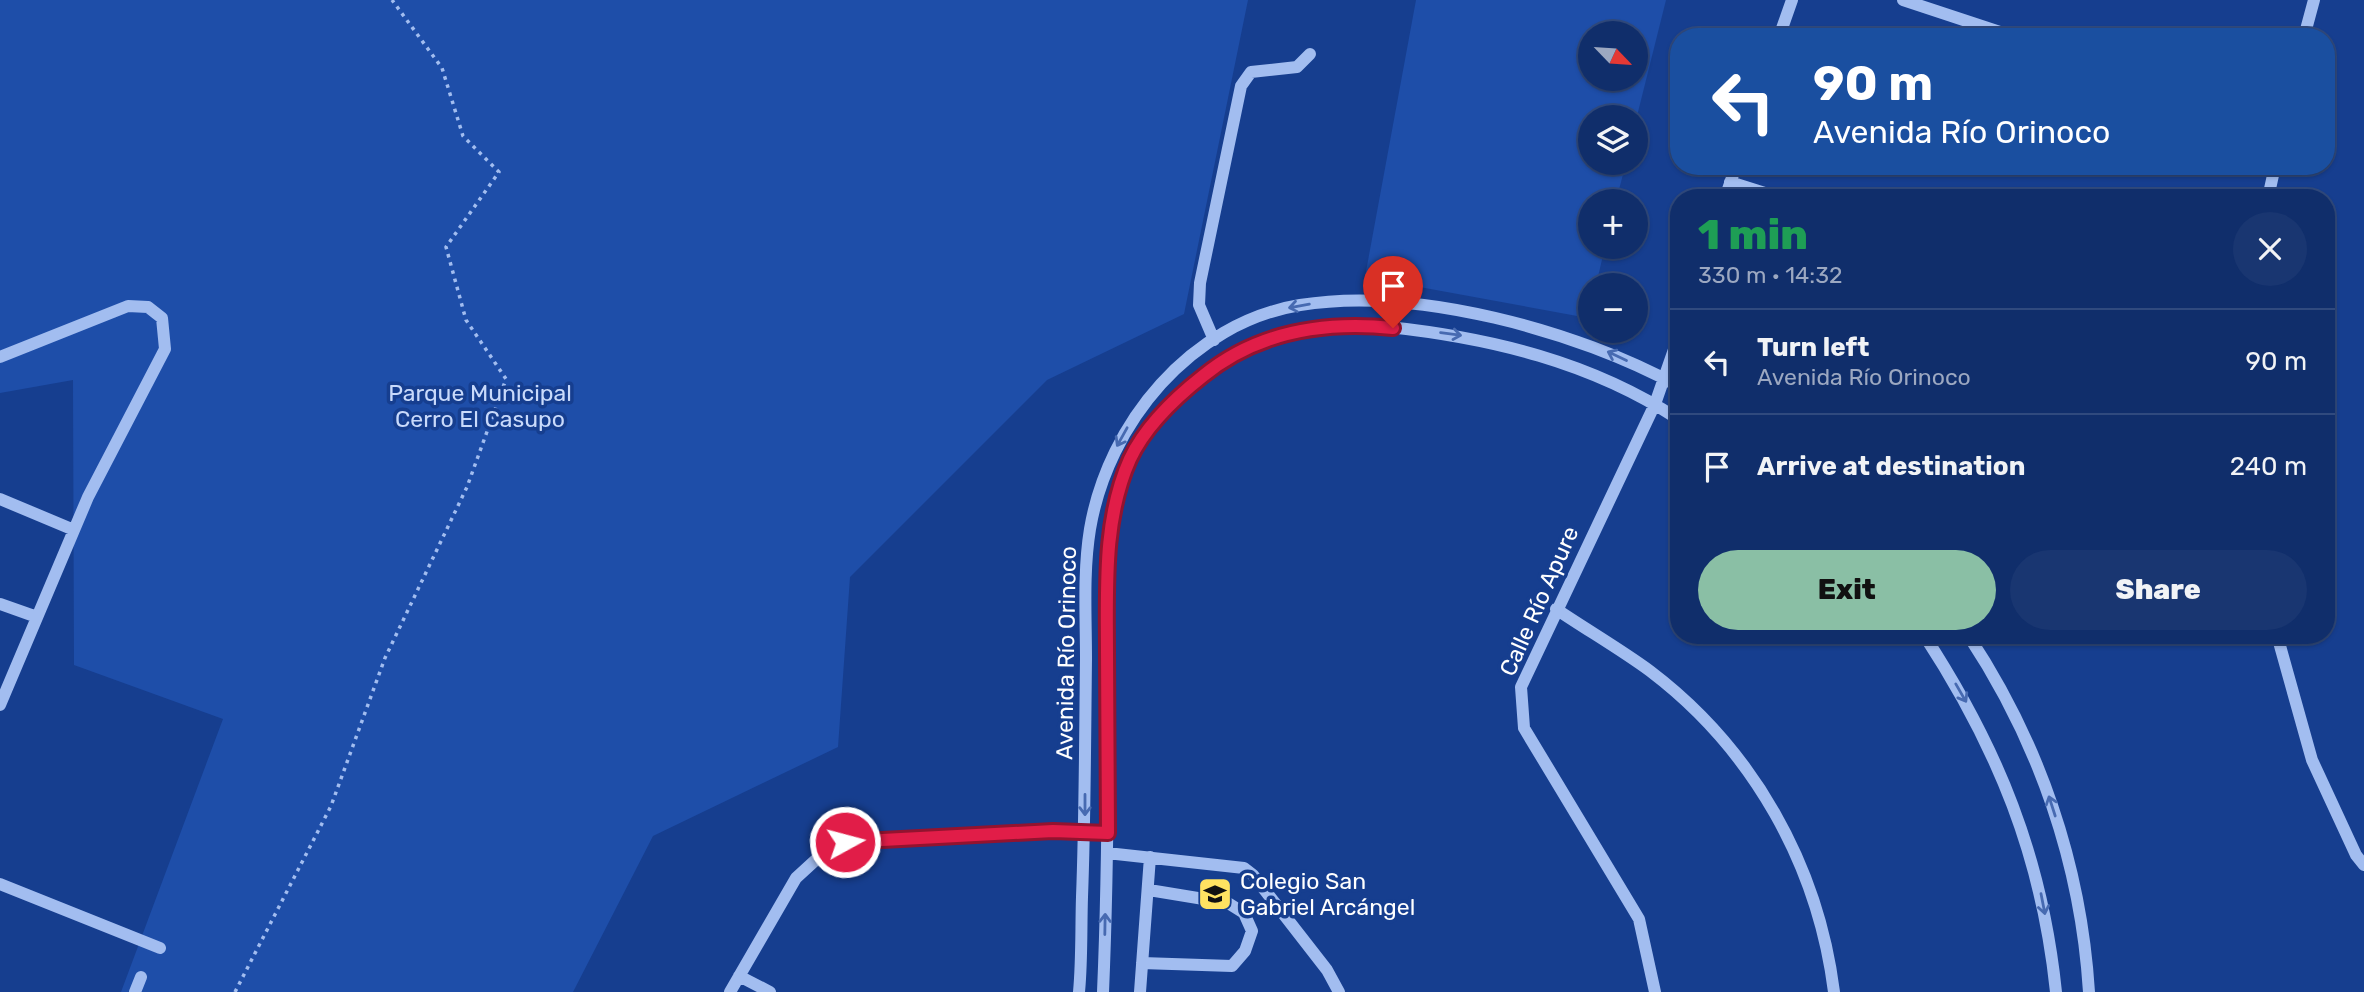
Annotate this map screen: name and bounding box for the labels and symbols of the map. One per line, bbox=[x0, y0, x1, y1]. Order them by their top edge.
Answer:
north arrow bbox=[1578, 21, 1648, 91]
pin bbox=[1363, 256, 1423, 328]
one-way arrow bbox=[1288, 300, 1311, 314]
one-way arrow bbox=[1439, 327, 1462, 340]
one-way arrow bbox=[1607, 349, 1628, 362]
park label: Parque Municipal Cerro El Casupo bbox=[388, 379, 572, 433]
one-way arrow bbox=[1115, 426, 1128, 447]
street label: Calle Río Apure bbox=[1493, 522, 1585, 680]
street label: Avenida Río Orinoco bbox=[1050, 546, 1082, 760]
one-way arrow bbox=[1954, 682, 1968, 702]
one-way arrow bbox=[1078, 794, 1092, 817]
one-way arrow bbox=[2045, 795, 2057, 817]
position arrow bbox=[808, 805, 882, 879]
place label: Colegio San Gabriel Arcángel bbox=[1240, 867, 1415, 921]
school or university icon: Colegio San Gabriel Arcángel bbox=[1196, 875, 1234, 913]
one-way arrow bbox=[2037, 892, 2050, 915]
one-way arrow bbox=[1098, 913, 1112, 936]

